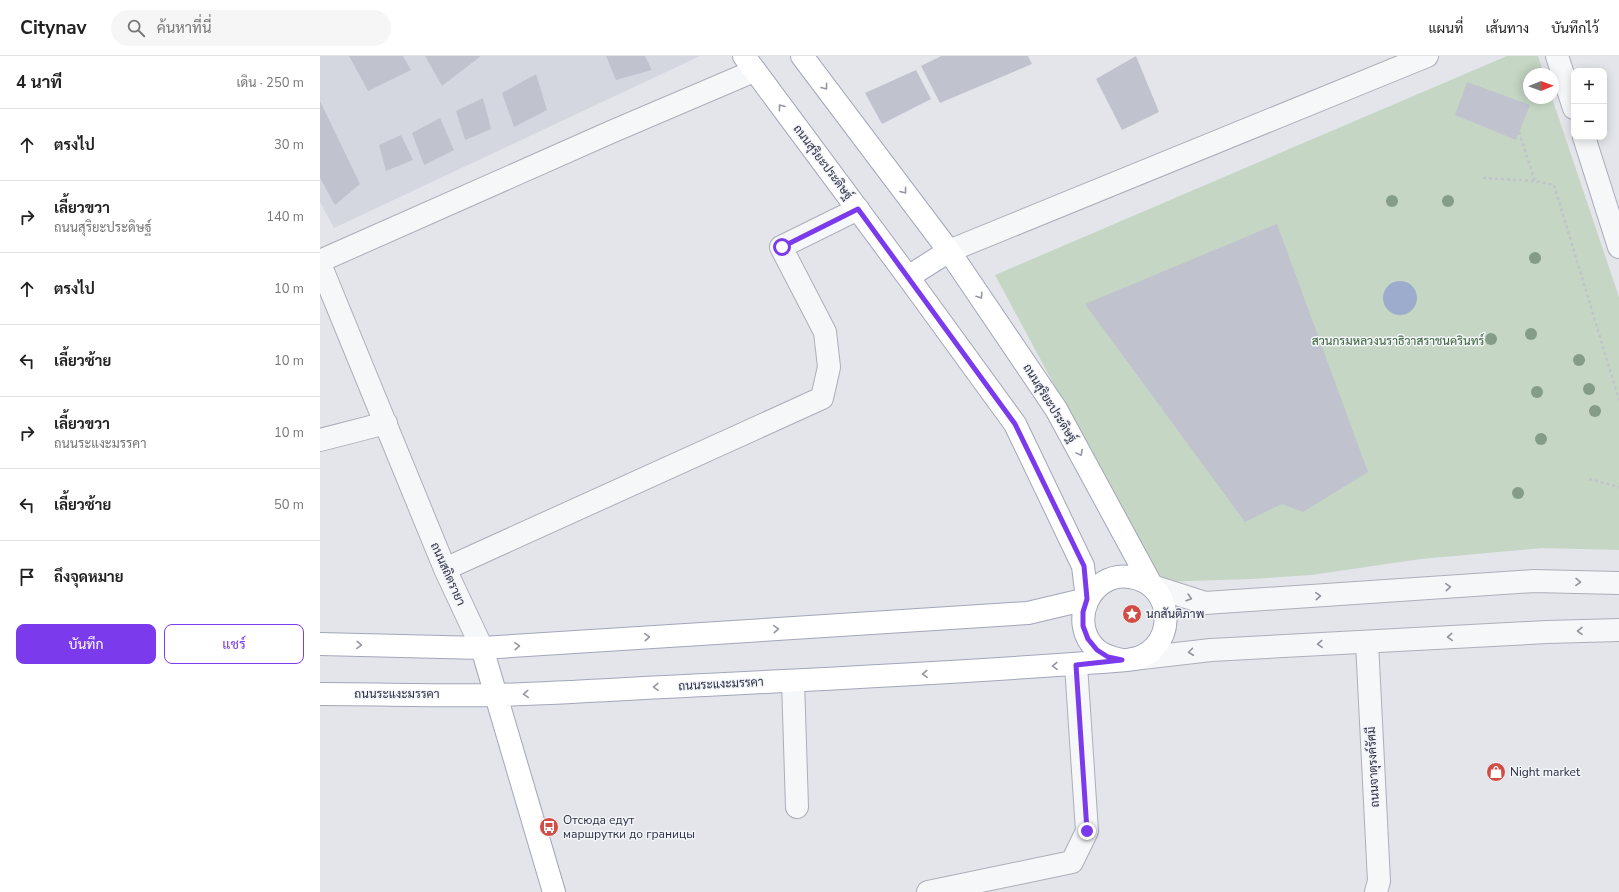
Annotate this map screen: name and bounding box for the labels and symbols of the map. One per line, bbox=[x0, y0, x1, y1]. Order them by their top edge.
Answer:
north arrow bbox=[1523, 68, 1559, 104]
one-way arrow bbox=[821, 83, 828, 90]
one-way arrow bbox=[779, 104, 786, 111]
street label: ถนนสุริยะประดิษฐ์ bbox=[789, 121, 856, 203]
one-way arrow bbox=[899, 187, 906, 194]
route start bbox=[773, 238, 791, 256]
one-way arrow bbox=[975, 292, 983, 299]
park label: สวนกรมหลวงนราธิวาสราชนครินทร์ bbox=[1312, 333, 1485, 349]
street label: ถนนสุริยะประดิษฐ์ bbox=[1019, 361, 1081, 446]
one-way arrow bbox=[1075, 449, 1083, 456]
street label: ถนนสถิตรายา bbox=[427, 540, 469, 608]
one-way arrow bbox=[1575, 578, 1581, 586]
one-way arrow bbox=[1445, 583, 1451, 591]
one-way arrow bbox=[1315, 591, 1321, 600]
one-way arrow bbox=[1185, 593, 1192, 602]
place icon: นกสันติภาพ bbox=[1121, 603, 1143, 625]
place label: นกสันติภาพ bbox=[1146, 606, 1204, 622]
one-way arrow bbox=[773, 625, 779, 634]
one-way arrow bbox=[1577, 627, 1583, 635]
one-way arrow bbox=[644, 633, 650, 642]
one-way arrow bbox=[1447, 633, 1453, 642]
one-way arrow bbox=[356, 640, 362, 649]
one-way arrow bbox=[1317, 640, 1323, 649]
one-way arrow bbox=[514, 641, 520, 650]
one-way arrow bbox=[1188, 647, 1194, 656]
one-way arrow bbox=[1052, 662, 1058, 671]
one-way arrow bbox=[922, 669, 928, 678]
street label: ถนนระแงะมรรคา bbox=[678, 674, 764, 694]
one-way arrow bbox=[653, 683, 659, 692]
street label: ถนนระแงะมรรคา bbox=[354, 686, 440, 702]
one-way arrow bbox=[523, 689, 529, 698]
street label: ถนนจาตุรงค์รัศมี bbox=[1363, 726, 1384, 808]
shop icon: Night market bbox=[1485, 761, 1507, 783]
place label: Night market bbox=[1510, 764, 1581, 780]
place label: Отсюда едут маршрутки до границы bbox=[563, 812, 695, 842]
bus stop icon: Отсюда едут маршрутки до границы bbox=[538, 816, 560, 838]
route end bbox=[1078, 822, 1096, 840]

